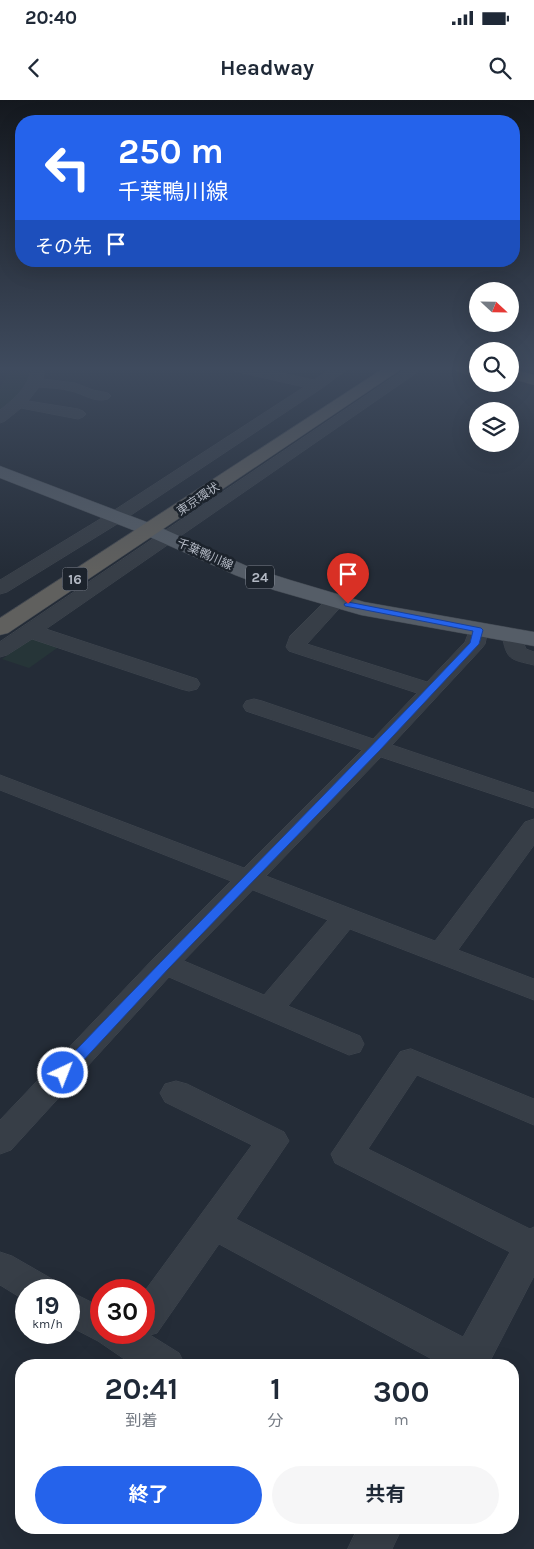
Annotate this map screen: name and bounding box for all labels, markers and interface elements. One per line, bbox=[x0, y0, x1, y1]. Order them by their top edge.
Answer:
text: 20:40 bbox=[25, 7, 77, 29]
icon: back bbox=[20, 54, 48, 82]
icon: search bbox=[486, 54, 514, 82]
text: Headway bbox=[220, 55, 314, 81]
text: 250 m bbox=[118, 131, 224, 172]
icon: left bbox=[35, 135, 100, 200]
text: 千葉鴨川線 bbox=[118, 179, 228, 205]
icon: arrive bbox=[102, 230, 130, 258]
text: その先 bbox=[35, 236, 92, 258]
north arrow bbox=[469, 282, 519, 332]
map controls bbox=[469, 282, 519, 452]
button: search bbox=[469, 342, 519, 392]
button: layers bbox=[469, 402, 519, 452]
street label: 東京環状 bbox=[174, 480, 222, 518]
street label: 千葉鴨川線 bbox=[175, 535, 235, 573]
pin bbox=[327, 553, 369, 604]
icon: arrive bbox=[334, 560, 362, 588]
road number: 24 bbox=[246, 566, 274, 588]
road number: 16 bbox=[62, 568, 88, 590]
position arrow bbox=[36, 1046, 88, 1098]
speed limit sign: 30 bbox=[90, 1279, 155, 1344]
text: 19 bbox=[35, 1291, 60, 1320]
text: km/h bbox=[32, 1317, 63, 1331]
text: 20:41 bbox=[104, 1371, 178, 1407]
text: 1 bbox=[270, 1371, 281, 1407]
text: 300 bbox=[373, 1374, 430, 1410]
text: m bbox=[394, 1410, 409, 1429]
text: 到着 bbox=[125, 1411, 157, 1430]
text: 分 bbox=[268, 1411, 284, 1430]
button: 終了 bbox=[35, 1466, 262, 1524]
button: 共有 bbox=[272, 1466, 499, 1524]

